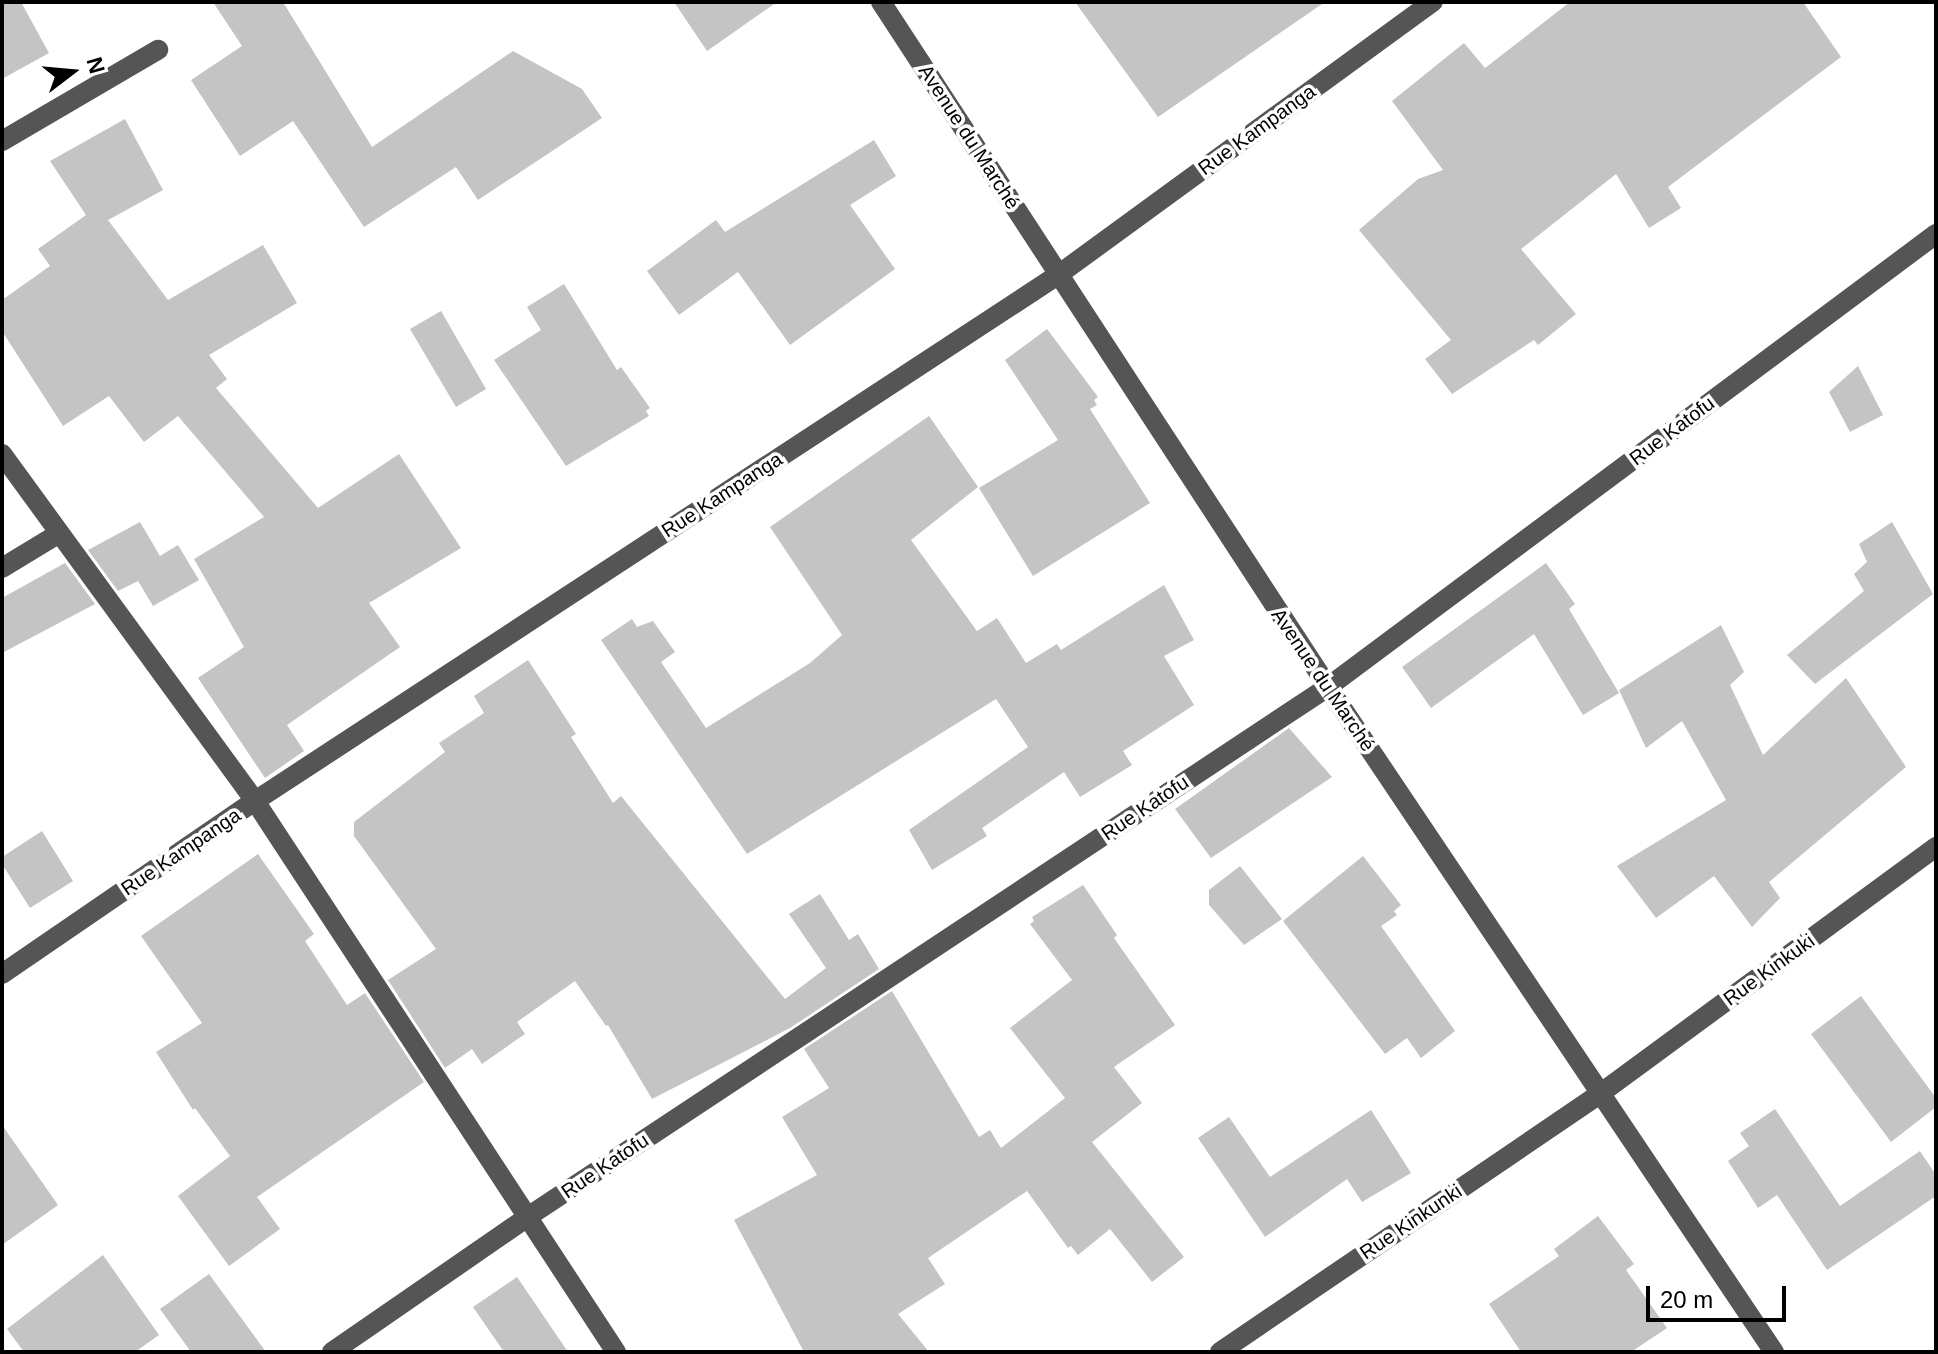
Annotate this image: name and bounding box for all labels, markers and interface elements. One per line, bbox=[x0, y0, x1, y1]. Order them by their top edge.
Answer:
north arrow bbox=[32, 32, 112, 112]
text: N bbox=[81, 54, 110, 76]
street label: Avenue du Marché bbox=[913, 60, 1025, 214]
street label: Rue Kampanga bbox=[1194, 79, 1320, 181]
street label: Rue Katofu bbox=[1625, 391, 1719, 471]
street label: Rue Kampanga bbox=[657, 447, 787, 543]
street label: Avenue du Marché bbox=[1266, 604, 1380, 756]
street label: Rue Katofu bbox=[1097, 770, 1193, 846]
street label: Rue Kampanga bbox=[117, 803, 245, 901]
street label: Rue Kinkuki bbox=[1719, 929, 1819, 1011]
street label: Rue Katofu bbox=[557, 1128, 653, 1204]
street label: Rue Kinkunki bbox=[1355, 1179, 1467, 1265]
scale bar bbox=[1650, 1270, 1790, 1320]
text: 20 m bbox=[1660, 1286, 1713, 1313]

